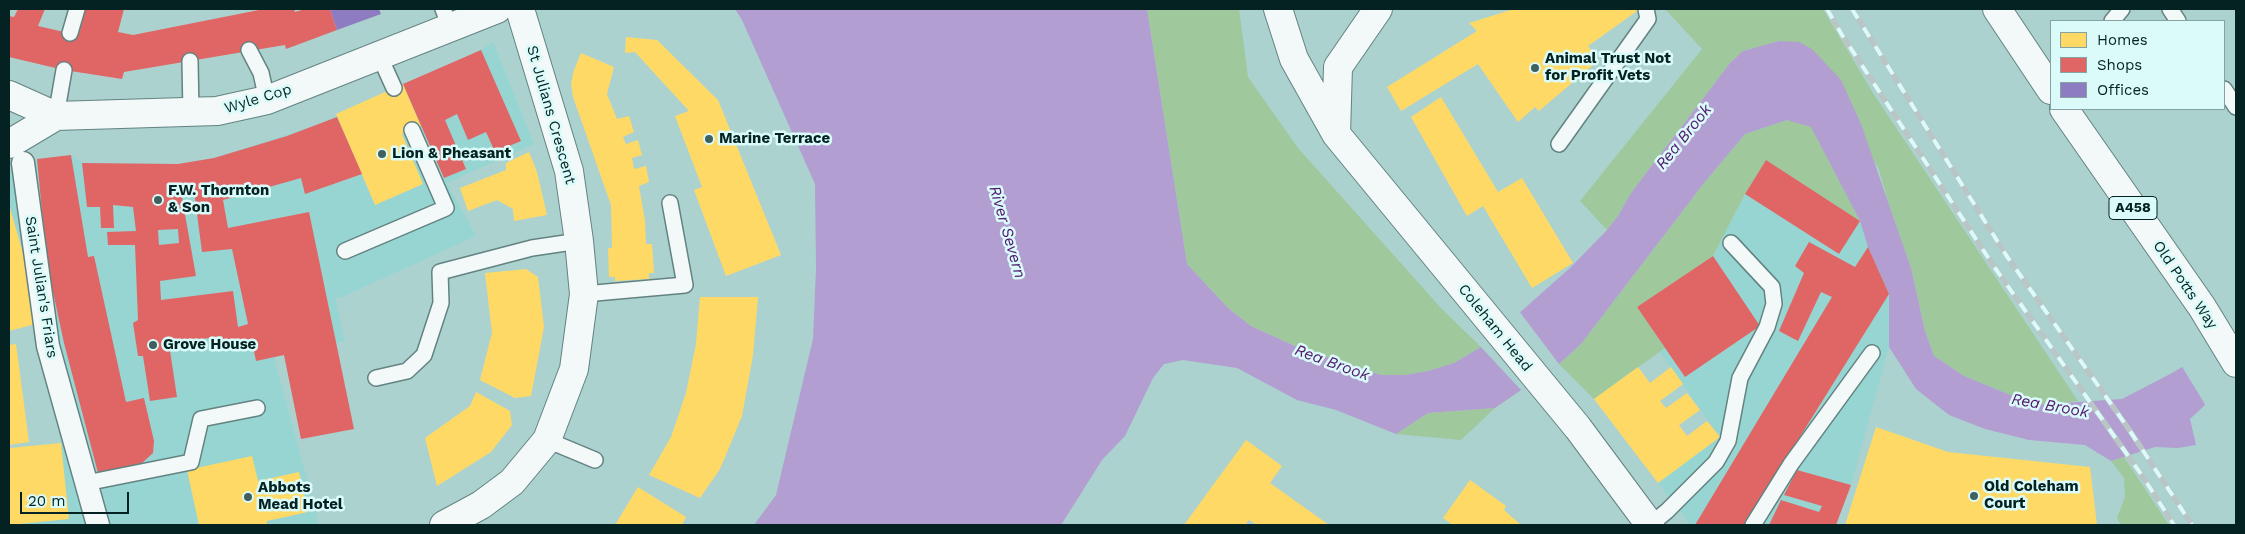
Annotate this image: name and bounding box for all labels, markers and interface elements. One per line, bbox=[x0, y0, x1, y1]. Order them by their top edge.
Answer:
legend bbox=[2050, 20, 2225, 110]
text: Homes bbox=[2097, 31, 2148, 49]
street label: St Julians Crescent bbox=[523, 44, 579, 186]
place label: Animal Trust Not for Profit Vets bbox=[1545, 50, 1671, 85]
text: Shops bbox=[2097, 56, 2142, 74]
marker: Animal Trust Not for Profit Vets bbox=[1529, 62, 1541, 74]
street label: Wyle Cop bbox=[222, 80, 294, 118]
text: Offices bbox=[2097, 81, 2149, 99]
water label: Rea Brook bbox=[1652, 101, 1716, 173]
place label: Marine Terrace bbox=[719, 130, 830, 148]
marker: Marine Terrace bbox=[703, 133, 715, 145]
place label: Lion & Pheasant bbox=[392, 145, 511, 163]
marker: Lion & Pheasant bbox=[376, 148, 388, 160]
place label: F.W. Thornton & Son bbox=[168, 182, 269, 217]
water label: River Severn bbox=[985, 183, 1029, 281]
marker: F.W. Thornton & Son bbox=[152, 194, 164, 206]
road number: A458 bbox=[2109, 197, 2157, 220]
street label: Saint Julian's Friars bbox=[21, 215, 61, 359]
street label: Old Potts Way bbox=[2149, 237, 2221, 333]
street label: Coleham Head bbox=[1454, 281, 1536, 375]
place label: Grove House bbox=[163, 336, 256, 354]
marker: Grove House bbox=[147, 339, 159, 351]
water label: Rea Brook bbox=[1292, 341, 1372, 385]
water label: Rea Brook bbox=[2010, 390, 2090, 422]
place label: Old Coleham Court bbox=[1984, 478, 2079, 513]
place label: Abbots Mead Hotel bbox=[258, 479, 343, 514]
scale bar bbox=[22, 482, 131, 514]
marker: Old Coleham Court bbox=[1968, 490, 1980, 502]
marker: Abbots Mead Hotel bbox=[242, 491, 254, 503]
text: 20 m bbox=[28, 492, 66, 510]

